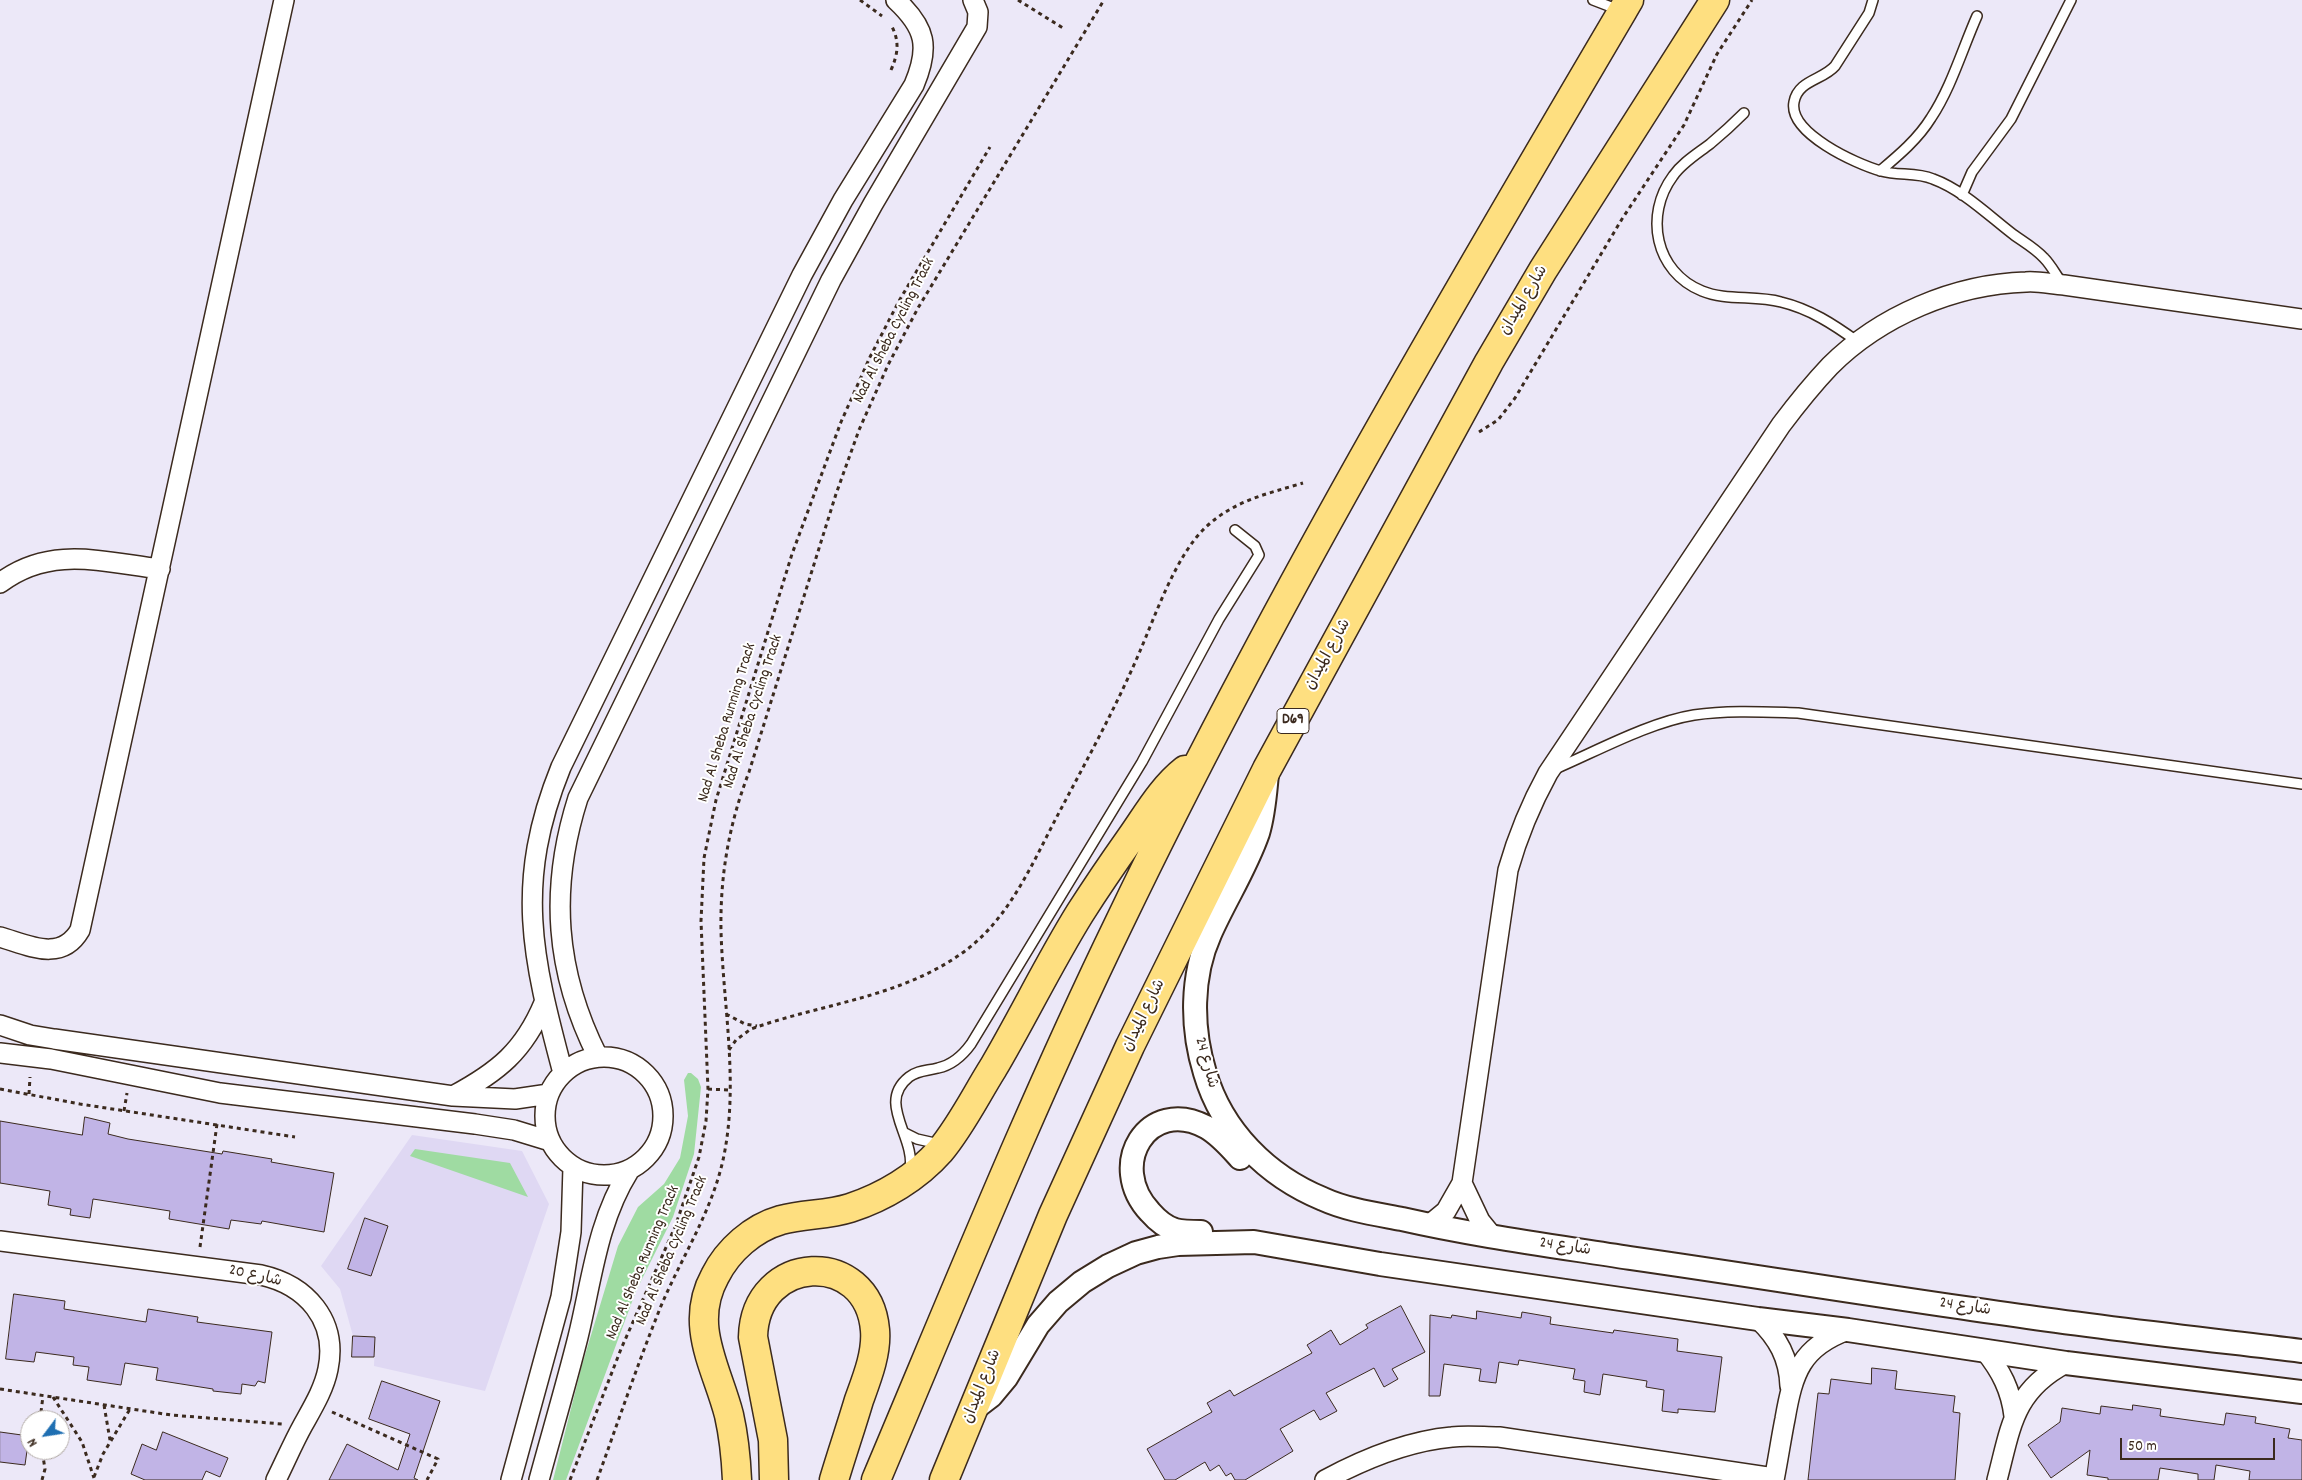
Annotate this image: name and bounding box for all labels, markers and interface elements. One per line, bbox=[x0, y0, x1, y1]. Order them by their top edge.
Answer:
street label: Nad Al Sheba Cycling Track bbox=[850, 255, 940, 407]
street label: شارع الميدان bbox=[1497, 263, 1553, 339]
street label: شارع الميدان bbox=[1302, 616, 1356, 694]
street label: Nad Al Sheba Cycling Track bbox=[720, 633, 788, 791]
street label: Nad Al Sheba Running Track bbox=[695, 641, 761, 805]
road number: D69 bbox=[1277, 708, 1309, 734]
street label: شارع الميدان bbox=[1119, 977, 1171, 1055]
street label: شارع 24 bbox=[1189, 1035, 1221, 1091]
street label: Nad Al Sheba Cycling Track bbox=[633, 1173, 713, 1329]
street label: Nad Al Sheba Running Track bbox=[603, 1183, 685, 1343]
street label: شارع 24 bbox=[1538, 1234, 1592, 1262]
street label: شارع 20 bbox=[227, 1262, 283, 1292]
street label: شارع 24 bbox=[1938, 1294, 1992, 1322]
street label: شارع الميدان bbox=[959, 1347, 1007, 1427]
north arrow bbox=[20, 1410, 70, 1460]
scale bar bbox=[2122, 1428, 2277, 1460]
text: N bbox=[23, 1434, 43, 1450]
text: 50 m bbox=[2128, 1436, 2157, 1458]

